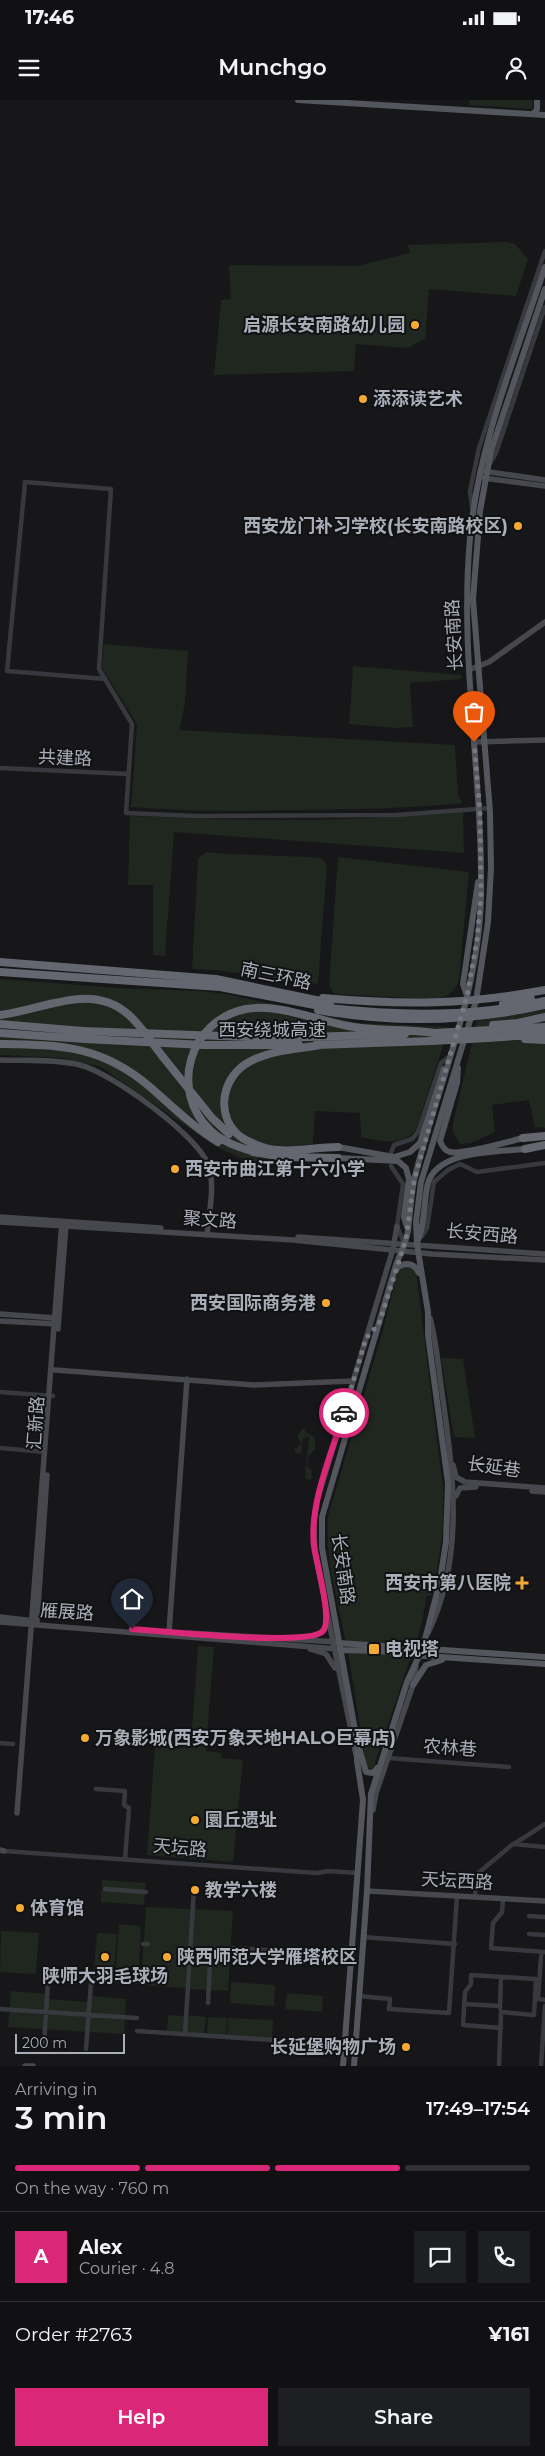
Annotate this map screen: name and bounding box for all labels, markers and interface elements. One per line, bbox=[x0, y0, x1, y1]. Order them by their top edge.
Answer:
text: 17:46 bbox=[25, 6, 74, 29]
icon: menu bbox=[15, 54, 43, 82]
text: Munchgo bbox=[218, 54, 327, 81]
icon: person bbox=[502, 54, 530, 82]
place label: 启源长安南路幼儿园 bbox=[243, 314, 405, 336]
marker: 启源长安南路幼儿园 bbox=[409, 319, 421, 331]
place label: 添添读艺术 bbox=[373, 388, 463, 410]
marker: 添添读艺术 bbox=[357, 393, 369, 405]
place label: 西安龙门补习学校(长安南路校区) bbox=[243, 515, 508, 537]
marker: 西安龙门补习学校(长安南路校区) bbox=[512, 520, 524, 532]
street label: 长安南路 bbox=[441, 598, 467, 672]
pin bbox=[453, 691, 495, 742]
icon: bag bbox=[460, 698, 488, 726]
street label: 共建路 bbox=[38, 746, 92, 770]
street label: 南三环路 bbox=[238, 958, 314, 994]
street label: 西安绕城高速 bbox=[218, 1019, 326, 1041]
place label: 西安市曲江第十六小学 bbox=[185, 1158, 365, 1180]
marker: 西安市曲江第十六小学 bbox=[169, 1163, 181, 1175]
street label: 聚文路 bbox=[182, 1207, 238, 1233]
street label: 长安西路 bbox=[445, 1220, 519, 1248]
place label: 西安国际商务港 bbox=[190, 1292, 316, 1314]
marker: 西安国际商务港 bbox=[320, 1297, 332, 1309]
courier bbox=[319, 1388, 369, 1438]
street label: 汇新路 bbox=[23, 1395, 49, 1451]
icon: car bbox=[330, 1399, 358, 1427]
street label: 长延巷 bbox=[466, 1452, 522, 1482]
street label: 长安南路 bbox=[327, 1532, 359, 1606]
place label: 西安市第八医院 bbox=[385, 1572, 511, 1594]
marker: 西安市第八医院 bbox=[515, 1576, 529, 1590]
pin bbox=[111, 1578, 153, 1629]
icon: home bbox=[118, 1585, 146, 1613]
street label: 雁展路 bbox=[39, 1599, 95, 1625]
place label: 电视塔 bbox=[385, 1638, 439, 1660]
marker: 电视塔 bbox=[367, 1642, 381, 1656]
place label: 万象影城(西安万象天地HALO巨幕店) bbox=[95, 1727, 396, 1749]
marker: 万象影城(西安万象天地HALO巨幕店) bbox=[79, 1732, 91, 1744]
street label: 农林巷 bbox=[422, 1735, 478, 1761]
place label: 圜丘遗址 bbox=[205, 1809, 277, 1831]
marker: 圜丘遗址 bbox=[189, 1814, 201, 1826]
street label: 天坛路 bbox=[152, 1835, 208, 1861]
street label: 天坛西路 bbox=[420, 1868, 494, 1894]
place label: 教学六楼 bbox=[205, 1879, 277, 1901]
marker: 教学六楼 bbox=[189, 1884, 201, 1896]
place label: 体育馆 bbox=[30, 1897, 84, 1919]
marker: 体育馆 bbox=[14, 1902, 26, 1914]
place label: 陕西师范大学雁塔校区 bbox=[177, 1946, 357, 1968]
marker: 陕师大羽毛球场 bbox=[99, 1951, 111, 1963]
marker: 陕西师范大学雁塔校区 bbox=[161, 1951, 173, 1963]
place label: 陕师大羽毛球场 bbox=[42, 1965, 168, 1987]
scale bar bbox=[15, 2031, 125, 2054]
text: 200 m bbox=[22, 2034, 67, 2052]
place label: 长延堡购物广场 bbox=[270, 2036, 396, 2058]
marker: 长延堡购物广场 bbox=[400, 2041, 412, 2053]
text: Arriving in bbox=[15, 2080, 97, 2099]
text: 17:49–17:54 bbox=[426, 2097, 530, 2120]
text: 3 min bbox=[15, 2098, 107, 2137]
text: On the way · 760 m bbox=[15, 2179, 169, 2198]
button: chat bbox=[414, 2231, 466, 2283]
button: phone bbox=[478, 2231, 530, 2283]
text: Alex bbox=[79, 2236, 122, 2259]
text: A bbox=[34, 2245, 48, 2268]
text: Courier · 4.8 bbox=[79, 2259, 175, 2278]
text: Order #2763 bbox=[15, 2323, 132, 2346]
text: ¥161 bbox=[488, 2323, 530, 2346]
button: Help bbox=[15, 2388, 268, 2446]
button: Share bbox=[278, 2388, 530, 2446]

